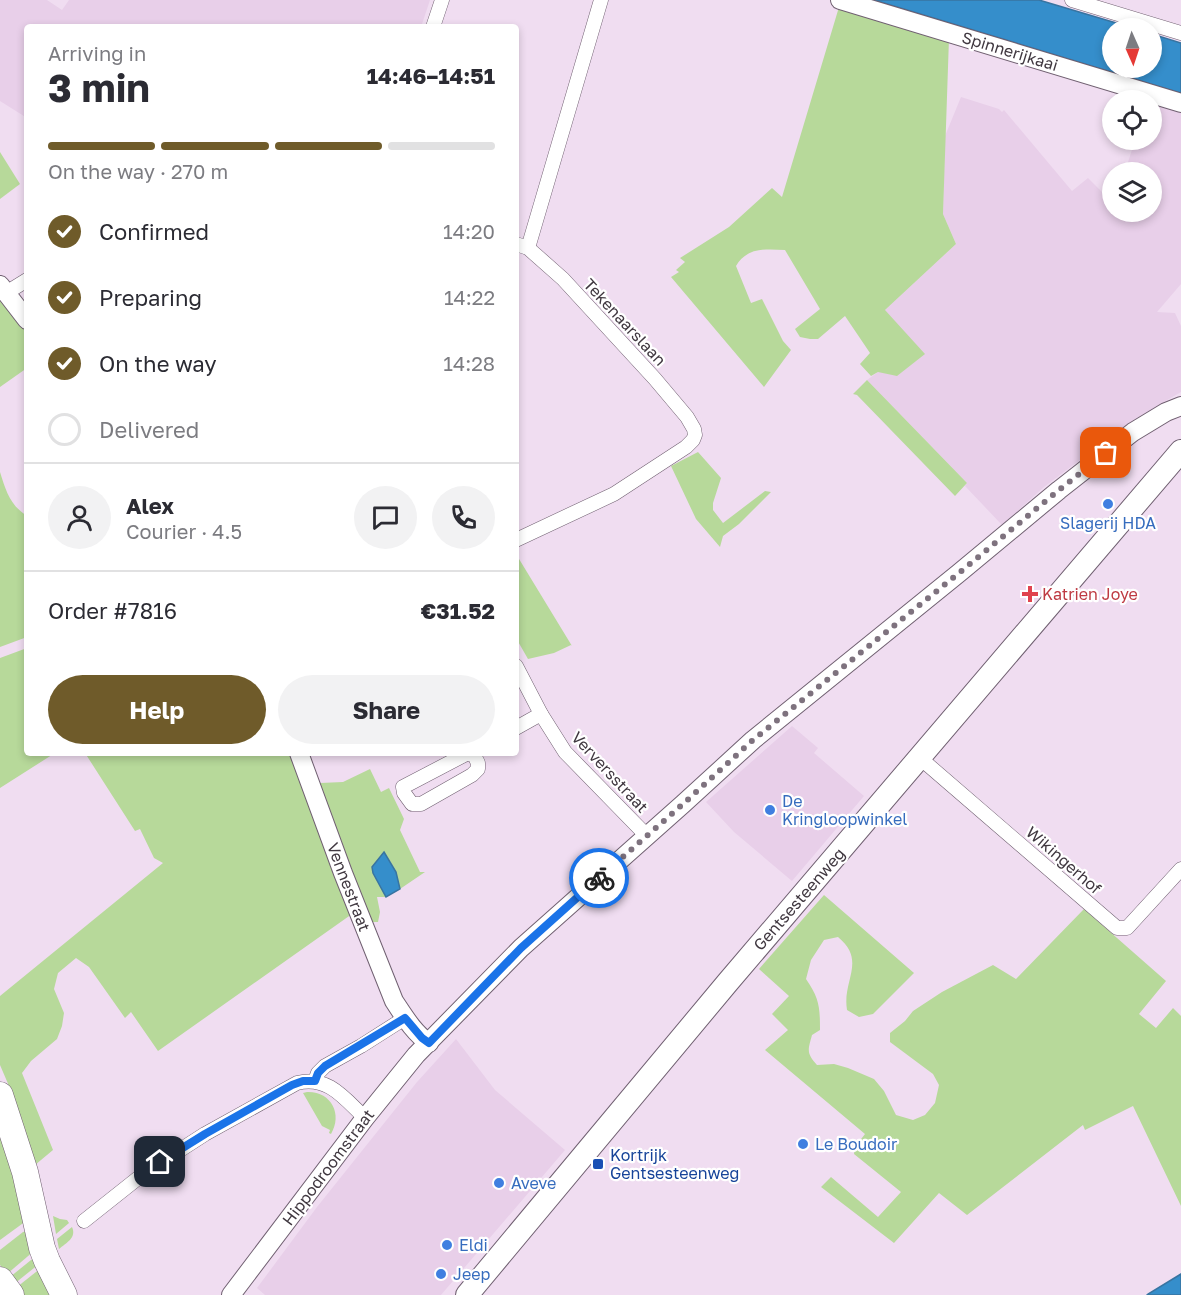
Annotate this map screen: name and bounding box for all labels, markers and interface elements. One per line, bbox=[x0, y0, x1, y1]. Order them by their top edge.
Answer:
north arrow bbox=[1102, 18, 1162, 78]
map controls bbox=[1102, 18, 1162, 222]
street label: Spinnerijkaai bbox=[960, 27, 1060, 75]
text: Arriving in bbox=[48, 41, 146, 65]
text: 14:46–14:51 bbox=[367, 62, 495, 89]
text: 3 min bbox=[48, 64, 150, 111]
button: locate bbox=[1102, 90, 1162, 150]
text: On the way · 270 m bbox=[48, 159, 228, 183]
button: layers bbox=[1102, 162, 1162, 222]
icon: check bbox=[48, 215, 81, 248]
text: Confirmed bbox=[99, 218, 209, 245]
text: 14:20 bbox=[443, 219, 495, 243]
street label: Tekenaarslaan bbox=[580, 274, 670, 370]
icon: check bbox=[48, 281, 81, 314]
text: Preparing bbox=[99, 284, 202, 311]
text: 14:22 bbox=[444, 285, 495, 309]
icon: check bbox=[48, 347, 81, 380]
text: On the way bbox=[99, 350, 217, 377]
text: 14:28 bbox=[443, 351, 495, 375]
text: Delivered bbox=[99, 416, 199, 443]
pin bbox=[1080, 427, 1131, 478]
icon: bag bbox=[1089, 436, 1122, 469]
button: person bbox=[48, 486, 111, 549]
button: chat bbox=[354, 486, 417, 549]
button: phone bbox=[432, 486, 495, 549]
text: Alex bbox=[126, 492, 174, 519]
marker: Slagerij HDA bbox=[1101, 497, 1115, 511]
place label: Slagerij HDA bbox=[1060, 513, 1156, 533]
text: Courier · 4.5 bbox=[126, 519, 242, 543]
place label: Katrien Joye bbox=[1042, 584, 1138, 604]
marker: Katrien Joye bbox=[1023, 587, 1037, 601]
text: Order #7816 bbox=[48, 597, 177, 624]
text: €31.52 bbox=[421, 597, 495, 624]
button: Help bbox=[48, 675, 266, 744]
button: Share bbox=[278, 675, 495, 744]
street label: Verversstraat bbox=[567, 727, 653, 817]
place label: De Kringloopwinkel bbox=[782, 791, 907, 829]
marker: De Kringloopwinkel bbox=[763, 803, 777, 817]
street label: Wikingerhof bbox=[1022, 822, 1106, 898]
street label: Vennestraat bbox=[323, 840, 375, 934]
street label: Gentsesteenweg bbox=[749, 844, 849, 954]
courier bbox=[569, 848, 629, 908]
icon: bike bbox=[583, 862, 616, 895]
street label: Hippodroomstraat bbox=[278, 1105, 378, 1229]
place label: Le Boudoir bbox=[815, 1134, 897, 1154]
pin bbox=[134, 1136, 185, 1187]
marker: Le Boudoir bbox=[796, 1137, 810, 1151]
icon: home bbox=[143, 1145, 176, 1178]
place label: Kortrijk Gentsesteenweg bbox=[610, 1145, 739, 1183]
marker: Kortrijk Gentsesteenweg bbox=[591, 1157, 605, 1171]
place label: Aveve bbox=[511, 1173, 556, 1193]
marker: Aveve bbox=[492, 1176, 506, 1190]
place label: Eldi bbox=[459, 1235, 488, 1255]
marker: Eldi bbox=[440, 1238, 454, 1252]
place label: Jeep bbox=[453, 1264, 490, 1284]
marker: Jeep bbox=[434, 1267, 448, 1281]

